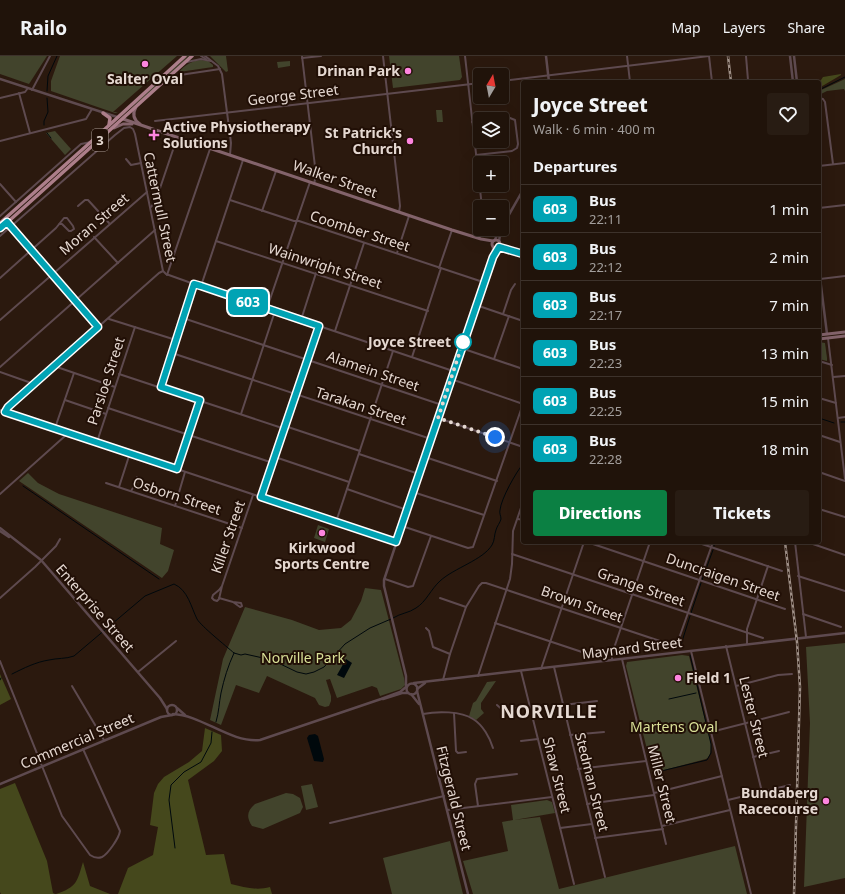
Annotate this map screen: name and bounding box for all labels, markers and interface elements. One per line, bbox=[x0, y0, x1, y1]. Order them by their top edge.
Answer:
text: Railo bbox=[20, 15, 67, 41]
text: Map bbox=[672, 18, 701, 37]
text: Layers bbox=[723, 18, 765, 37]
text: Share bbox=[787, 18, 825, 37]
marker: Salter Oval bbox=[140, 59, 150, 69]
place label: Drinan Park bbox=[317, 61, 400, 80]
marker: Drinan Park bbox=[403, 66, 413, 76]
north arrow bbox=[473, 68, 509, 104]
map controls bbox=[473, 68, 509, 236]
place label: Salter Oval bbox=[107, 69, 183, 88]
street label: George Street bbox=[246, 80, 339, 110]
text: Joyce Street bbox=[533, 92, 648, 118]
button: heart bbox=[767, 93, 809, 135]
button: layers bbox=[473, 112, 509, 148]
place label: Active Physiotherapy Solutions bbox=[163, 117, 310, 152]
text: Walk · 6 min · 400 m bbox=[533, 120, 655, 138]
place label: St Patrick's Church bbox=[325, 123, 402, 158]
road number: 3 bbox=[92, 129, 108, 151]
marker: Active Physiotherapy Solutions bbox=[148, 129, 160, 141]
marker: St Patrick's Church bbox=[405, 136, 415, 146]
street label: Cattermull Street bbox=[140, 150, 181, 264]
street label: Walker Street bbox=[290, 155, 380, 202]
button: + bbox=[473, 156, 509, 192]
text: Departures bbox=[533, 156, 617, 176]
street label: Moran Street bbox=[55, 188, 132, 259]
text: Bus bbox=[589, 190, 616, 210]
text: 603 bbox=[543, 199, 567, 218]
text: 1 min bbox=[769, 199, 809, 219]
button: − bbox=[473, 200, 509, 236]
street label: Coomber Street bbox=[308, 205, 413, 256]
text: 22:11 bbox=[589, 210, 622, 228]
street label: Wainwright Street bbox=[266, 238, 384, 293]
text: Bus bbox=[589, 238, 616, 258]
text: 603 bbox=[543, 247, 567, 266]
text: 2 min bbox=[769, 247, 809, 267]
text: 22:12 bbox=[589, 258, 622, 276]
text: Bus bbox=[589, 286, 616, 306]
line badge: 603 bbox=[225, 289, 271, 315]
text: 603 bbox=[236, 292, 260, 311]
text: 603 bbox=[543, 295, 567, 314]
text: 7 min bbox=[769, 295, 809, 315]
text: 22:17 bbox=[589, 306, 622, 324]
place label: Joyce Street bbox=[366, 332, 451, 351]
marker: Joyce Street bbox=[454, 333, 472, 351]
street label: Parsloe Street bbox=[82, 334, 129, 427]
text: Bus bbox=[589, 334, 616, 354]
text: 603 bbox=[543, 343, 567, 362]
text: 13 min bbox=[761, 343, 809, 363]
street label: Alamein Street bbox=[325, 346, 422, 395]
text: 22:23 bbox=[589, 354, 622, 372]
street label: Tarakan Street bbox=[313, 382, 409, 429]
text: Bus bbox=[589, 382, 616, 402]
text: 603 bbox=[543, 391, 567, 410]
text: 15 min bbox=[761, 391, 809, 411]
text: 22:25 bbox=[589, 402, 622, 420]
your location bbox=[485, 427, 505, 447]
text: Bus bbox=[589, 430, 616, 450]
text: 603 bbox=[543, 439, 567, 458]
text: 18 min bbox=[761, 439, 809, 459]
text: 22:28 bbox=[589, 450, 622, 468]
street label: Osborn Street bbox=[131, 472, 224, 519]
button: Directions bbox=[533, 490, 667, 536]
button: Tickets bbox=[675, 490, 809, 536]
street label: Killer Street bbox=[206, 498, 249, 576]
marker: Kirkwood Sports Centre bbox=[317, 528, 327, 538]
place label: Kirkwood Sports Centre bbox=[274, 538, 370, 573]
street label: Duncraigen Street bbox=[664, 548, 783, 605]
street label: Enterprise Street bbox=[52, 560, 139, 656]
street label: Grange Street bbox=[595, 563, 687, 610]
street label: Brown Street bbox=[539, 581, 626, 626]
street label: Maynard Street bbox=[581, 632, 683, 663]
park label: Norville Park bbox=[261, 648, 345, 667]
place label: Field 1 bbox=[686, 668, 731, 687]
marker: Field 1 bbox=[673, 673, 683, 683]
street label: Lester Street bbox=[735, 674, 774, 760]
district label: NORVILLE bbox=[500, 699, 598, 723]
street label: Commercial Street bbox=[17, 708, 136, 773]
park label: Martens Oval bbox=[630, 717, 718, 736]
street label: Stedman Street bbox=[571, 730, 614, 833]
street label: Shaw Street bbox=[539, 735, 576, 815]
street label: Miller Street bbox=[644, 743, 681, 825]
street label: Fitzgerald Street bbox=[432, 744, 477, 852]
place label: Bundaberg Racecourse bbox=[738, 783, 818, 818]
marker: Bundaberg Racecourse bbox=[821, 796, 831, 806]

